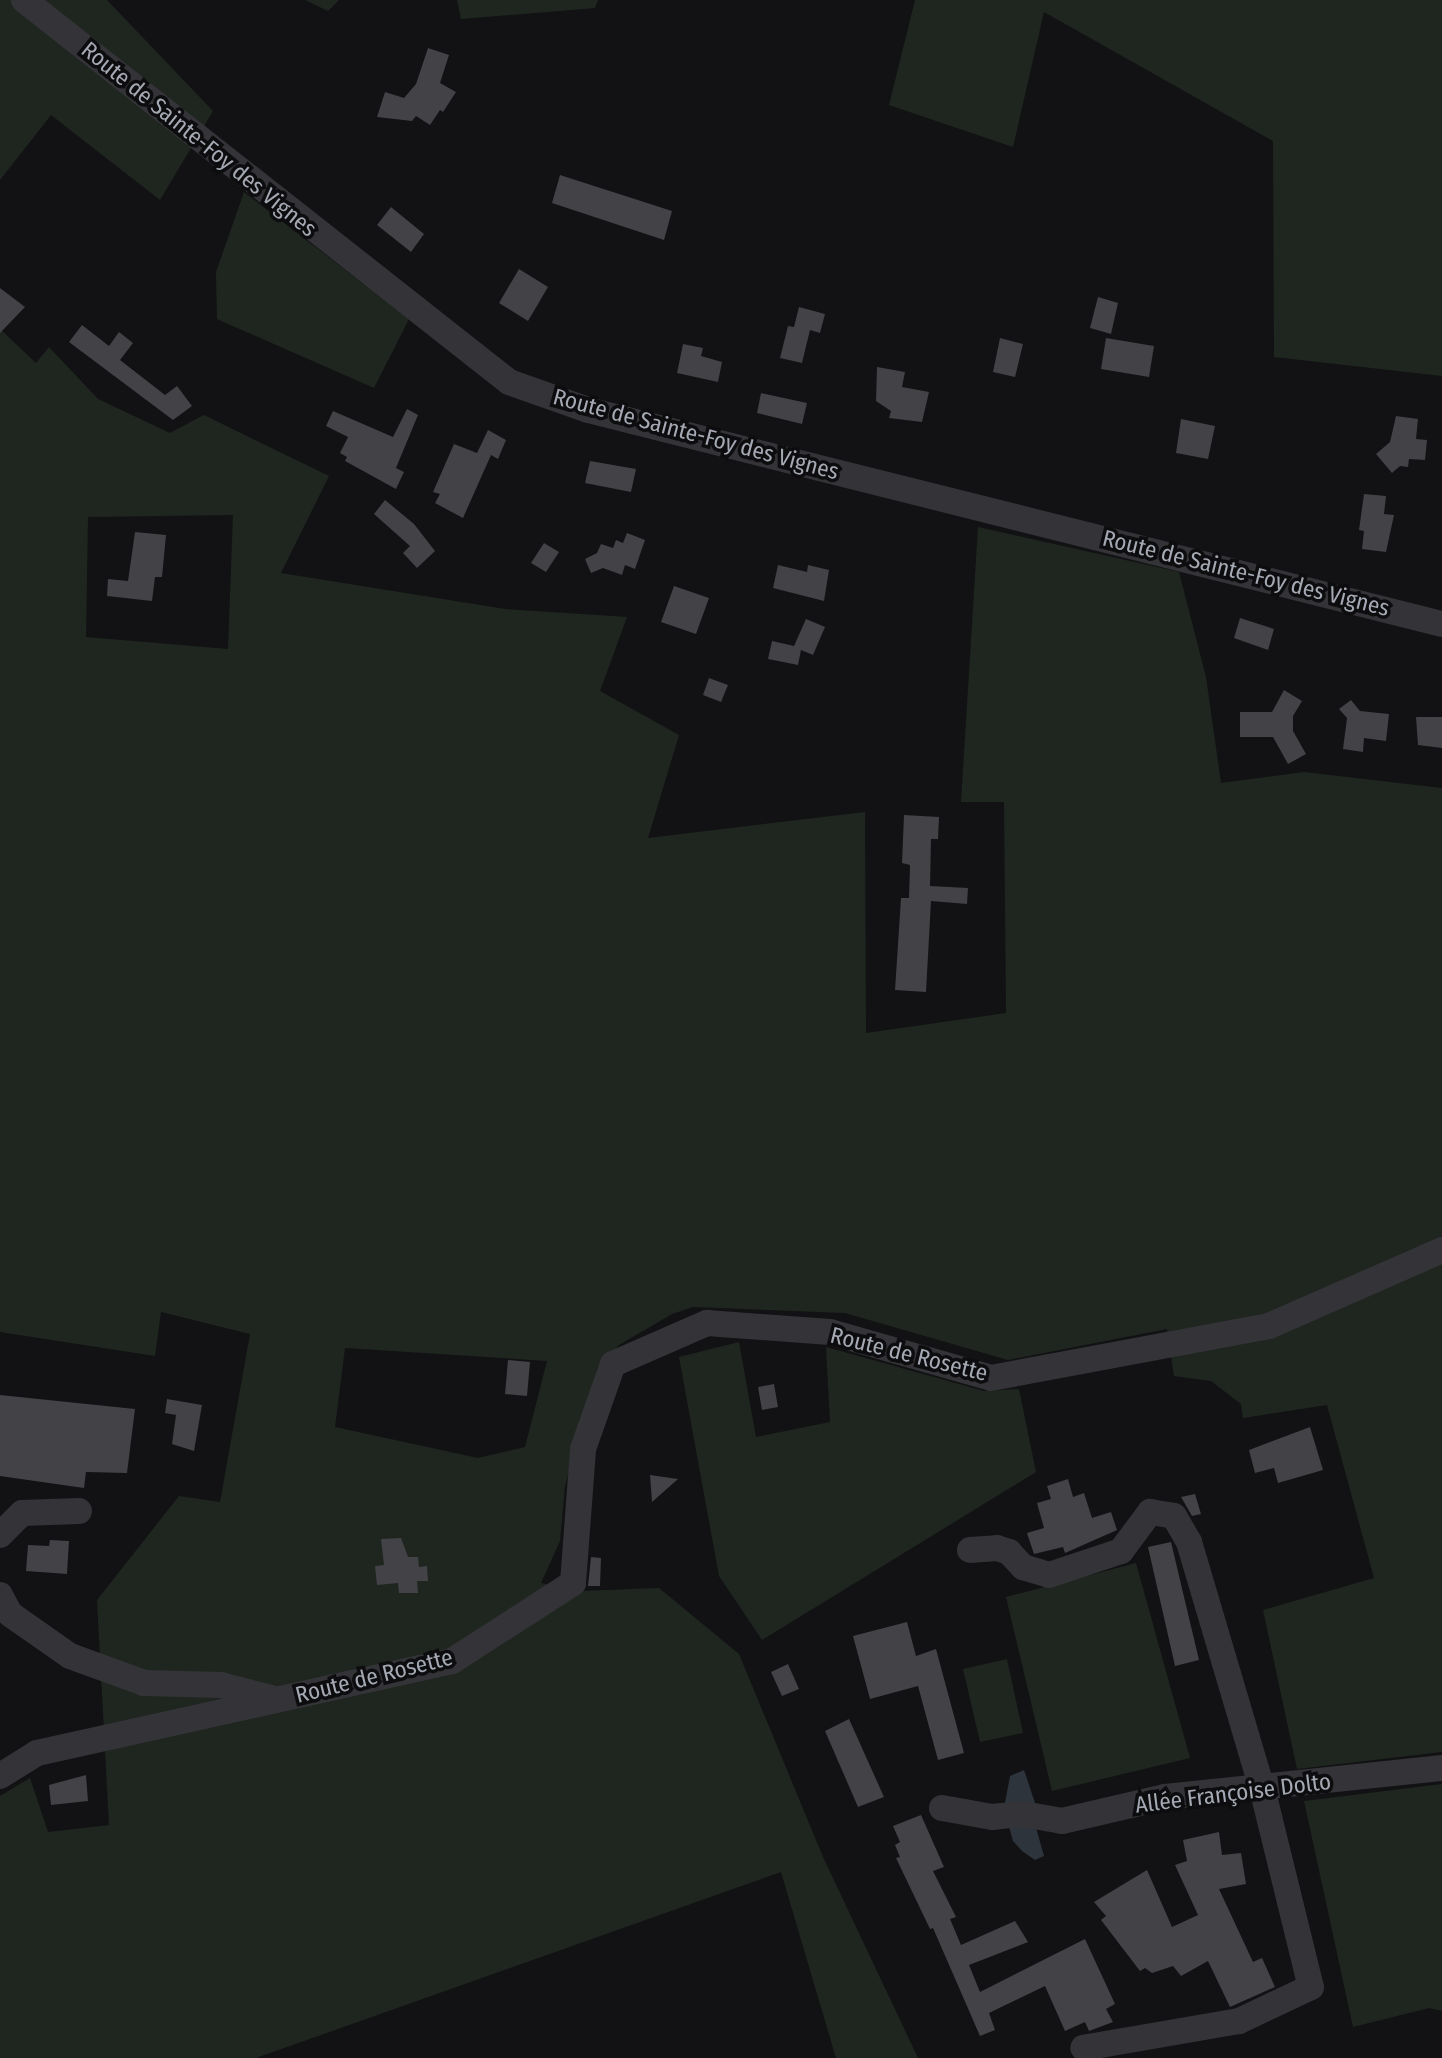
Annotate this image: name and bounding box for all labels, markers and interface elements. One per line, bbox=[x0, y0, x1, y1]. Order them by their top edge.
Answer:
street label: Route de Sainte-Foy des Vignes bbox=[76, 36, 322, 242]
street label: Route de Sainte-Foy des Vignes bbox=[550, 383, 842, 485]
street label: Route de Sainte-Foy des Vignes bbox=[1100, 524, 1392, 622]
street label: Route de Rosette bbox=[828, 1321, 990, 1387]
street label: Route de Rosette bbox=[293, 1643, 455, 1709]
street label: Allée Françoise Dolto bbox=[1134, 1767, 1332, 1819]

